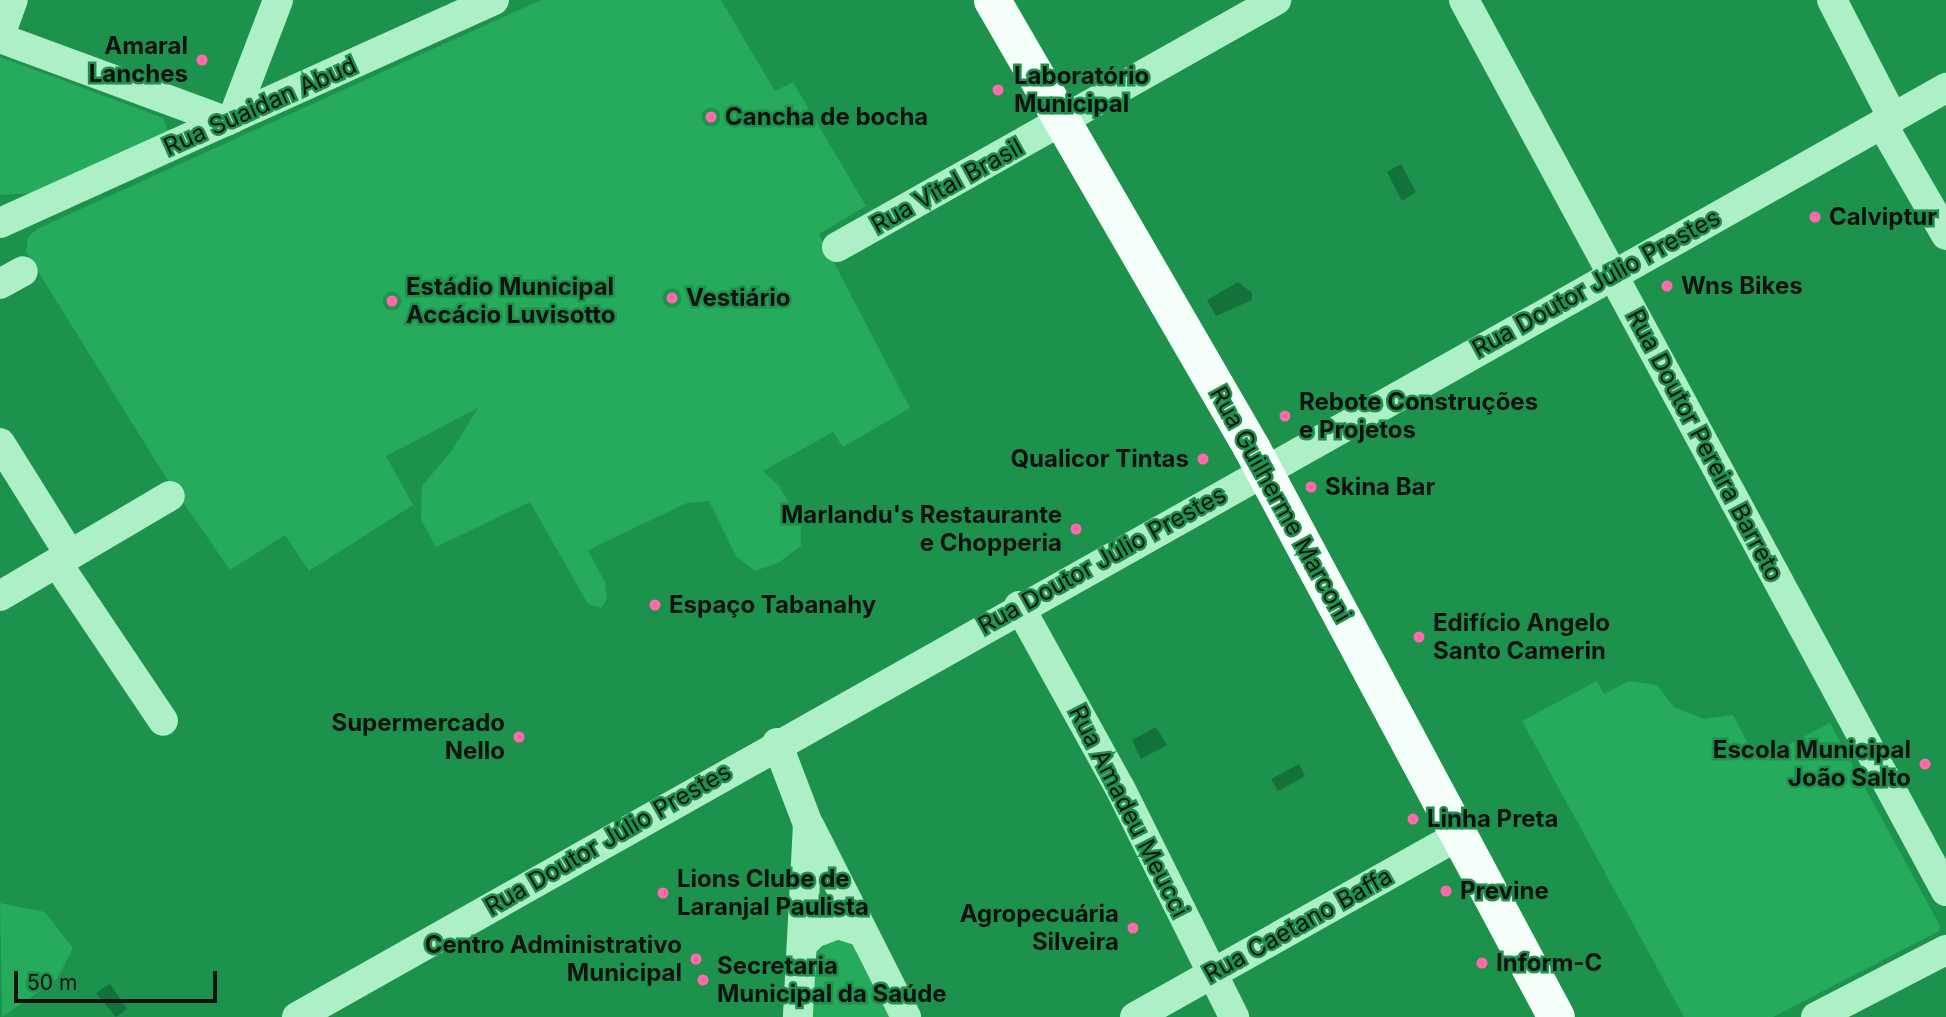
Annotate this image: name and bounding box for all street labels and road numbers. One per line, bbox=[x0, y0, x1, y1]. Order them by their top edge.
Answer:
street label: Rua Suaidan Abud bbox=[159, 51, 361, 161]
street label: Rua Vital Brasil bbox=[866, 132, 1028, 240]
street label: Rua Doutor Júlio Prestes bbox=[1467, 203, 1725, 363]
street label: Rua Doutor Pereira Barreto bbox=[1621, 304, 1789, 586]
street label: Rua Guilherme Marconi bbox=[1204, 381, 1358, 627]
street label: Rua Doutor Júlio Prestes bbox=[973, 480, 1231, 640]
street label: Rua Amadeu Meucci bbox=[1063, 700, 1195, 922]
street label: Rua Doutor Júlio Prestes bbox=[480, 757, 736, 921]
street label: Rua Caetano Baffa bbox=[1199, 861, 1397, 989]

